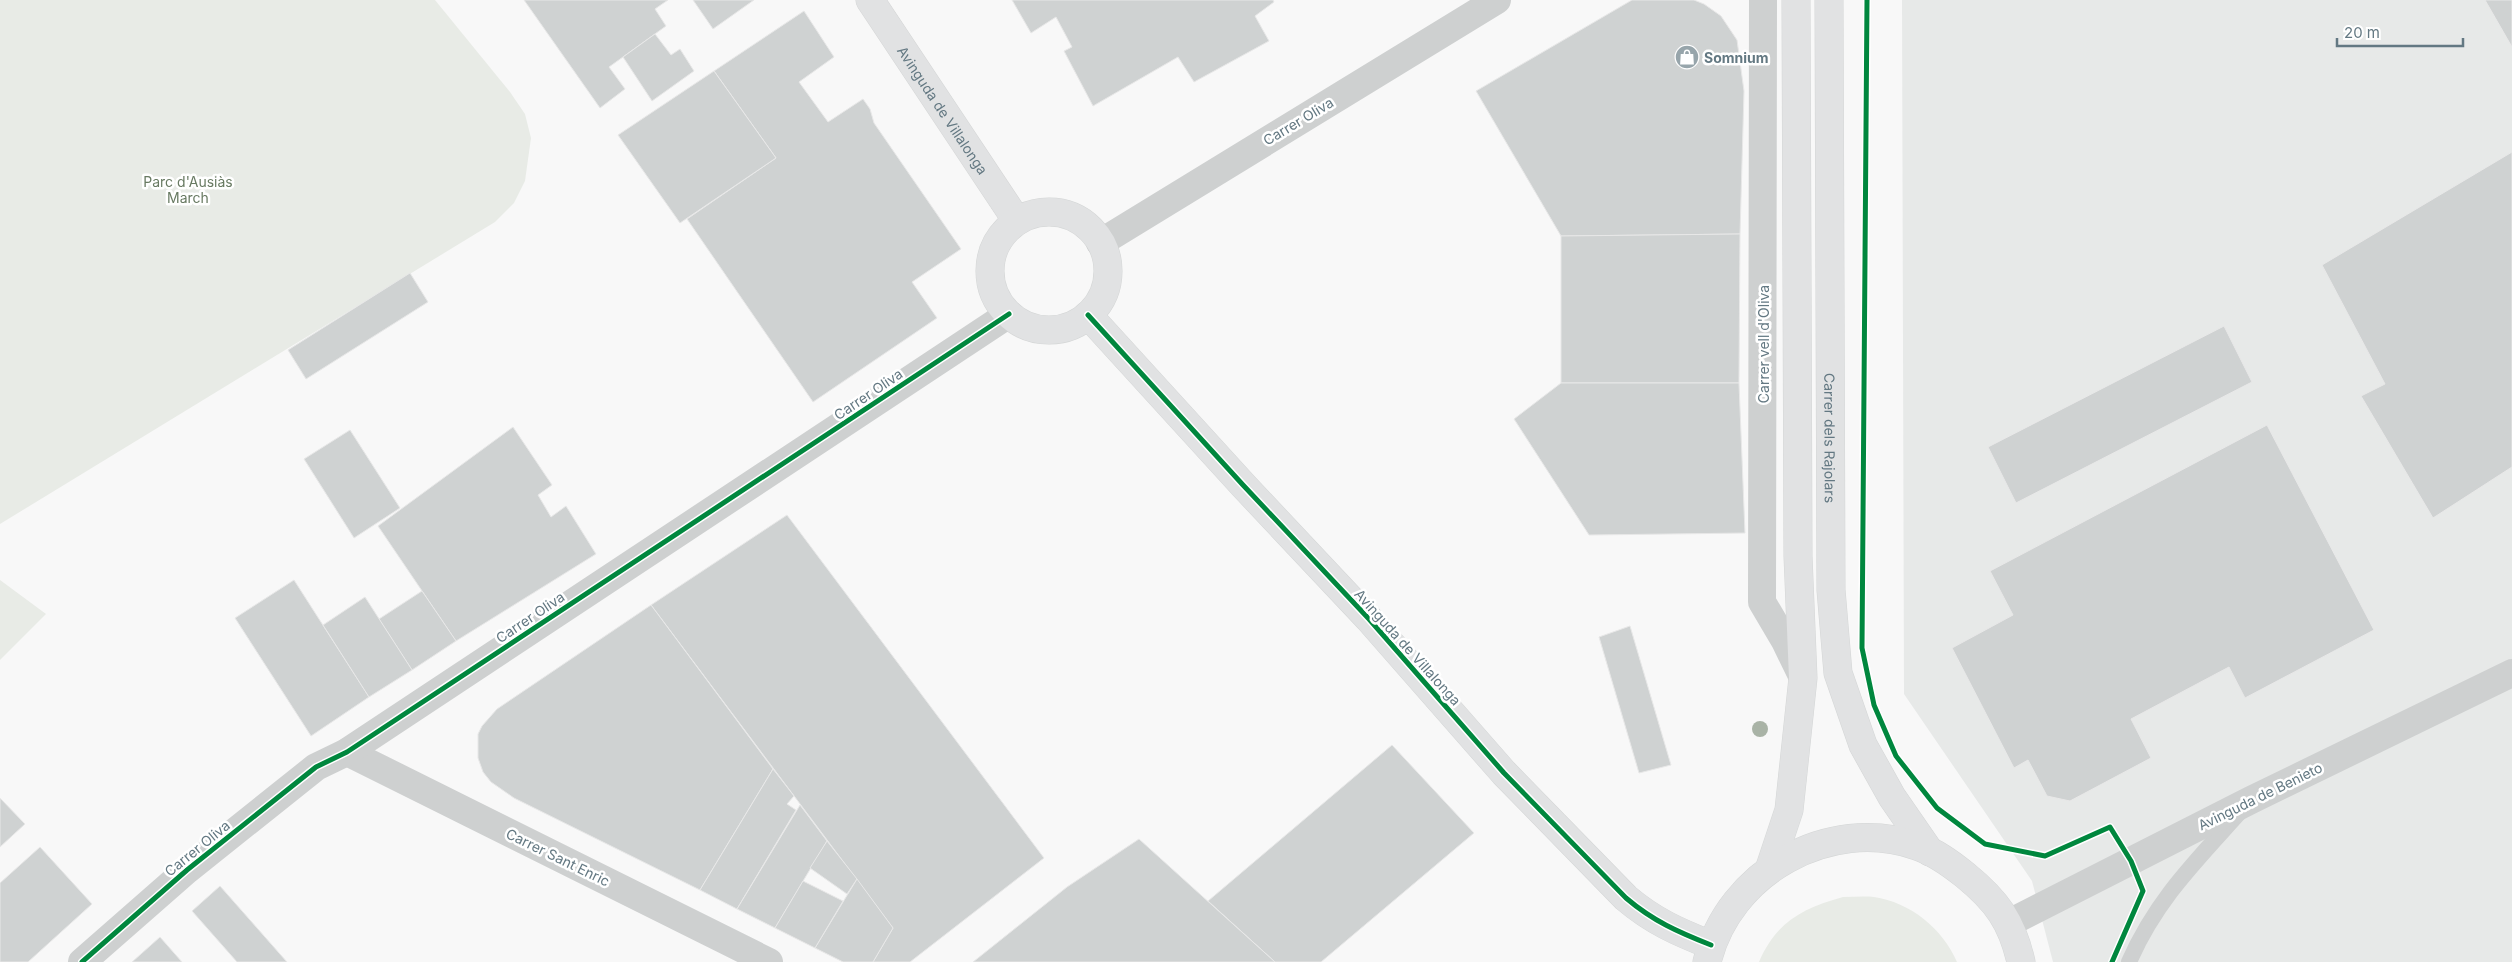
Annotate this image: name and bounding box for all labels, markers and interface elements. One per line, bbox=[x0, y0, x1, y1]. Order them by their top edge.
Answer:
scale bar bbox=[2337, 15, 2463, 47]
text: 20 m bbox=[2344, 23, 2380, 42]
street label: Avinguda de Villalonga bbox=[894, 43, 992, 177]
shop icon: Somnium bbox=[1674, 44, 1700, 70]
place label: Somnium bbox=[1704, 49, 1769, 66]
street label: Carrer Oliva bbox=[1260, 93, 1336, 149]
park label: Parc d'Ausiàs March bbox=[143, 173, 233, 206]
street label: Carrer vell d'Oliva bbox=[1755, 285, 1772, 403]
street label: Carrer Oliva bbox=[830, 365, 906, 423]
street label: Carrer dels Rajolars bbox=[1822, 373, 1839, 503]
street label: Avinguda de Villalonga bbox=[1351, 585, 1465, 709]
street label: Carrer Oliva bbox=[492, 588, 568, 646]
street label: Avinguda de Benieto bbox=[2195, 759, 2325, 833]
street label: Carrer Oliva bbox=[161, 816, 233, 880]
street label: Carrer Sant Enric bbox=[503, 825, 613, 889]

